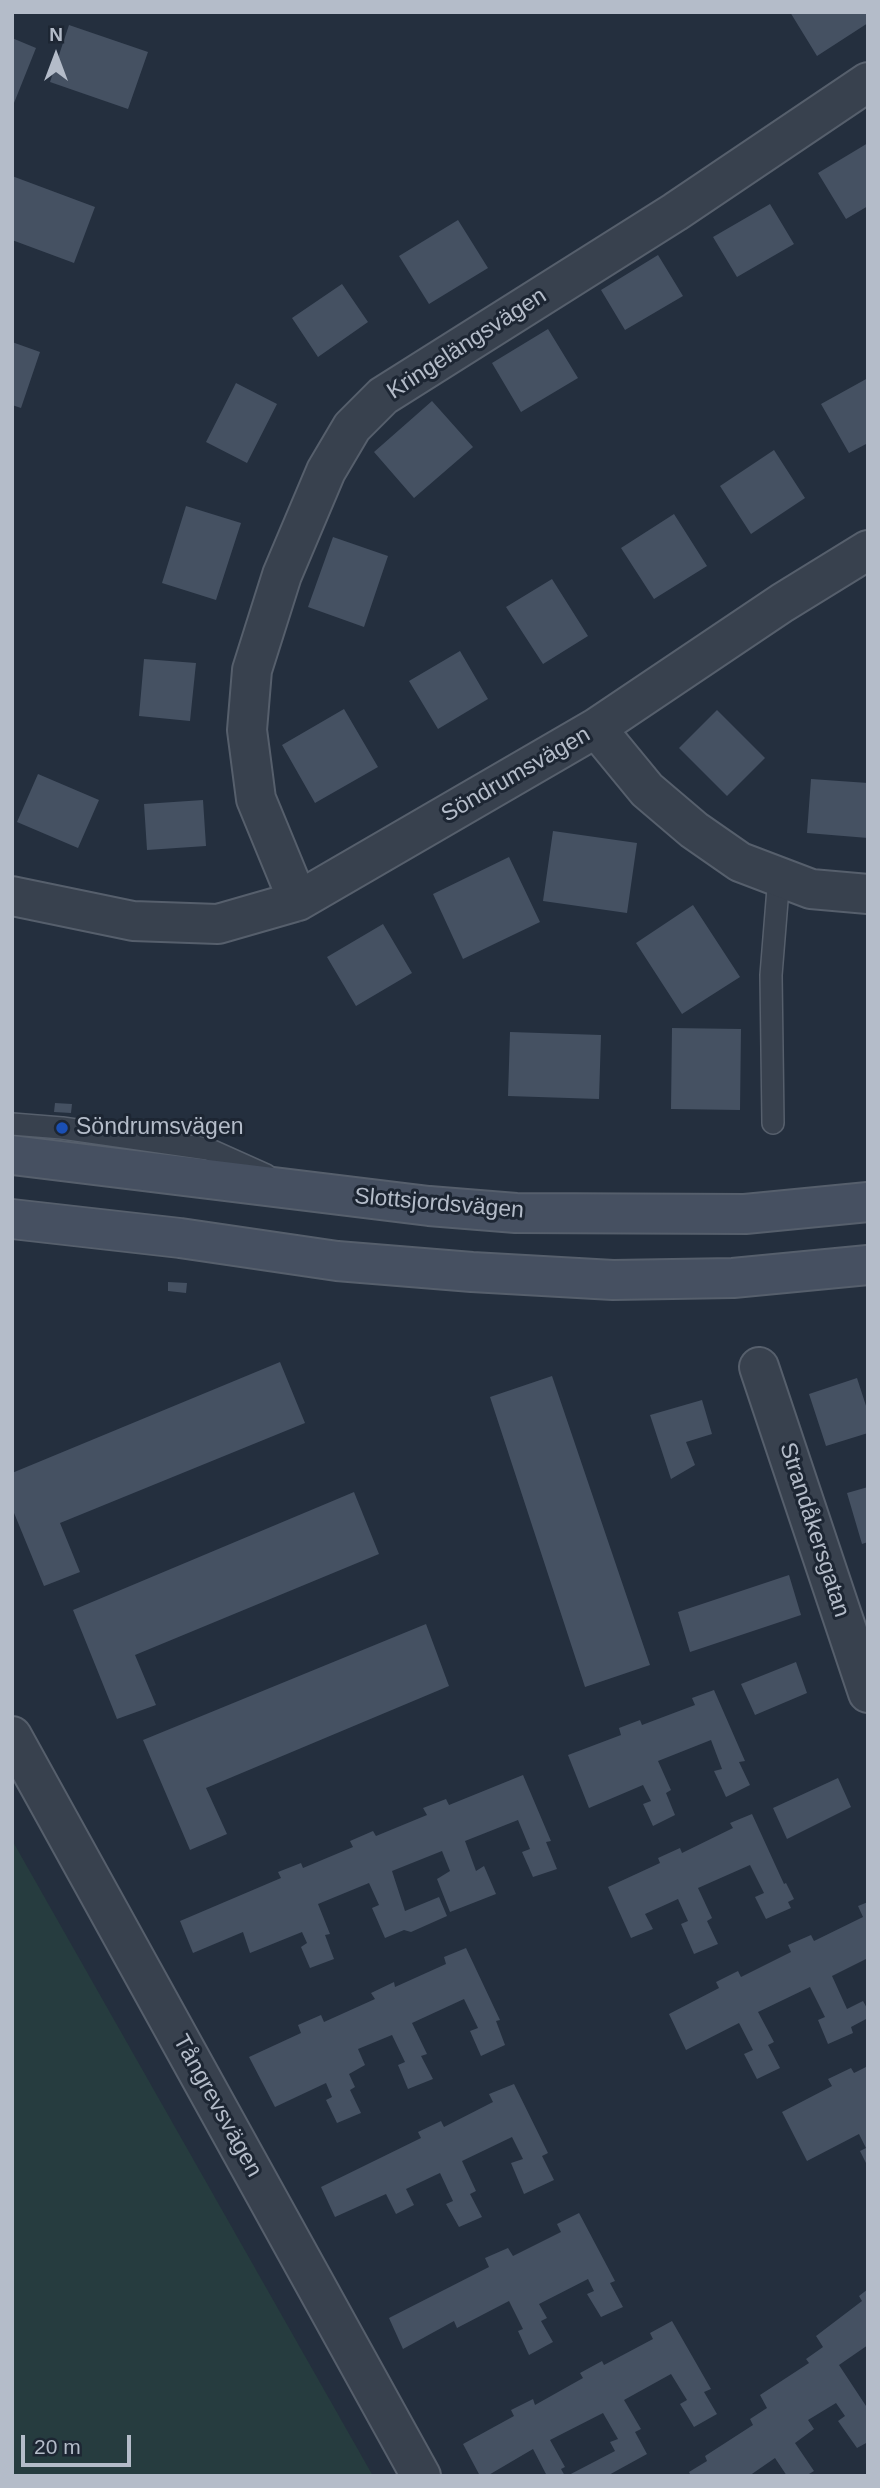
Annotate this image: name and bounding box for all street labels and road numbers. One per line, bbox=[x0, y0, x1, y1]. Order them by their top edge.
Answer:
street label: Kringelängsvägen bbox=[382, 282, 552, 406]
street label: Söndrumsvägen bbox=[437, 721, 595, 829]
street label: Slottsjordsvägen bbox=[353, 1183, 525, 1225]
street label: Strandåkersgatan bbox=[773, 1439, 855, 1621]
street label: Tångrevsvägen bbox=[166, 2030, 268, 2182]

